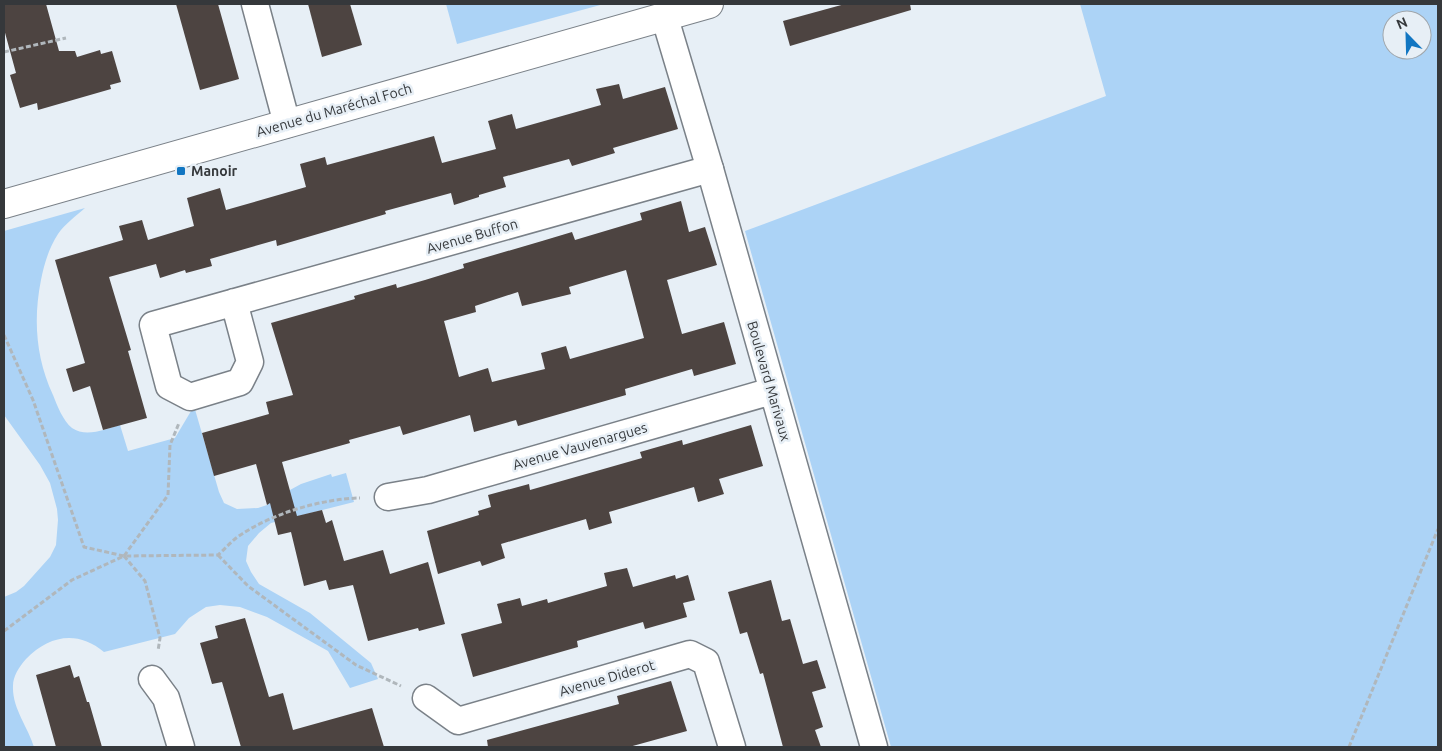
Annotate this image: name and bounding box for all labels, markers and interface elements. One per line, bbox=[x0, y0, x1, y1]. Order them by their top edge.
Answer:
north arrow bbox=[1382, 10, 1432, 60]
text: N bbox=[1394, 14, 1410, 32]
street label: Avenue du Maréchal Foch bbox=[255, 80, 413, 140]
place label: Manoir bbox=[191, 163, 238, 179]
marker: Manoir bbox=[175, 165, 187, 177]
street label: Avenue Buffon bbox=[425, 215, 519, 257]
street label: Boulevard Marivaux bbox=[744, 319, 794, 443]
street label: Avenue Vauvenargues bbox=[511, 419, 649, 473]
street label: Avenue Diderot bbox=[557, 657, 657, 699]

